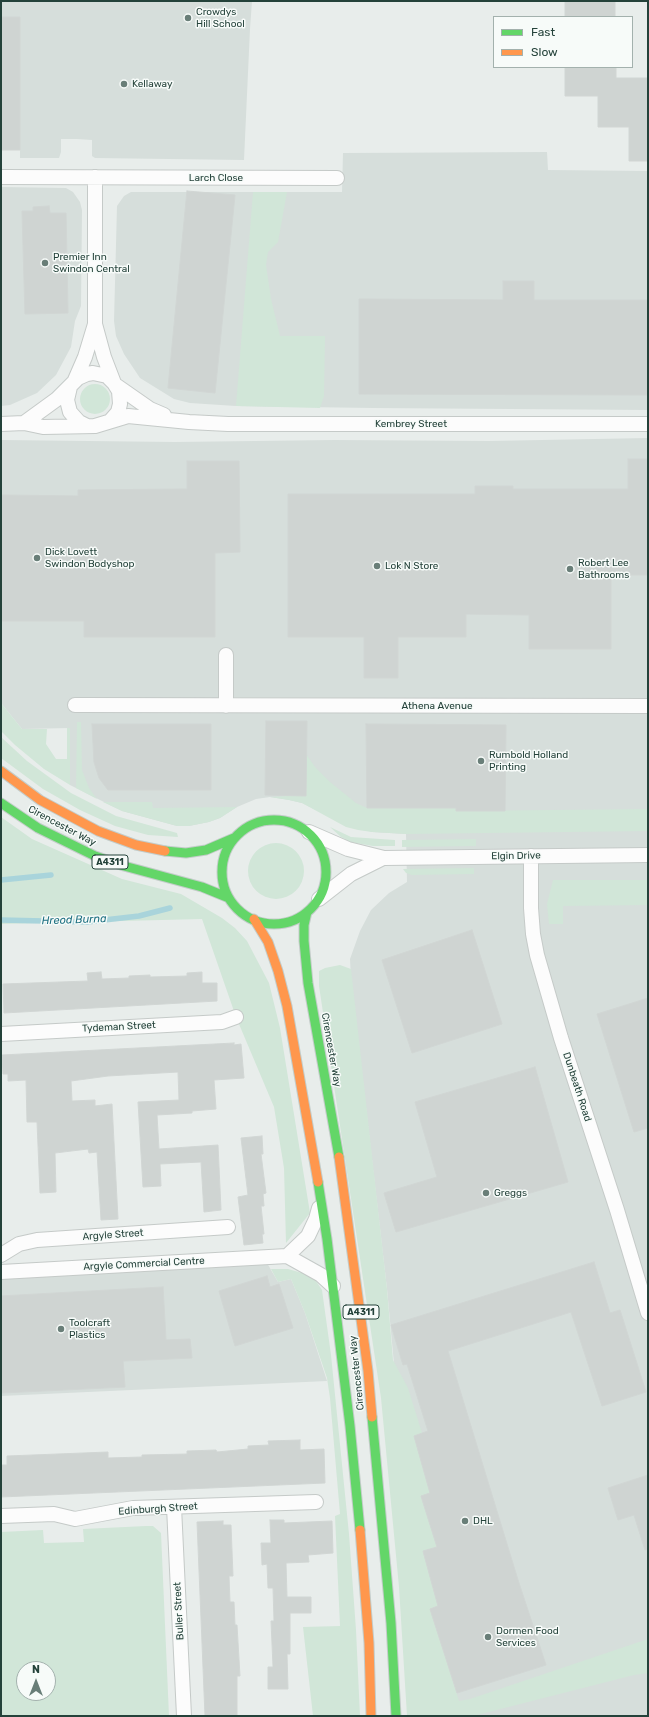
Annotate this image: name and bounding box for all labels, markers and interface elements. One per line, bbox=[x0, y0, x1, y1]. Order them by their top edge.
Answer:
place label: Crowdys Hill School bbox=[196, 6, 245, 30]
marker: Crowdys Hill School bbox=[183, 13, 193, 23]
legend bbox=[493, 16, 633, 68]
text: Fast bbox=[531, 25, 555, 39]
text: Slow bbox=[531, 45, 558, 59]
place label: Kellaway bbox=[132, 78, 172, 90]
marker: Kellaway bbox=[119, 79, 129, 89]
street label: Larch Close bbox=[189, 172, 243, 184]
place label: Premier Inn Swindon Central bbox=[53, 251, 130, 274]
marker: Premier Inn Swindon Central bbox=[40, 258, 50, 268]
street label: Kembrey Street bbox=[375, 418, 447, 430]
place label: Dick Lovett Swindon Bodyshop bbox=[45, 546, 135, 570]
marker: Dick Lovett Swindon Bodyshop bbox=[32, 553, 42, 563]
place label: Robert Lee Bathrooms bbox=[578, 557, 629, 580]
place label: Lok N Store bbox=[385, 560, 438, 572]
marker: Lok N Store bbox=[372, 561, 382, 571]
marker: Robert Lee Bathrooms bbox=[565, 564, 575, 574]
street label: Athena Avenue bbox=[401, 700, 473, 712]
place label: Rumbold Holland Printing bbox=[489, 749, 568, 772]
marker: Rumbold Holland Printing bbox=[476, 756, 486, 766]
street label: Cirencester Way bbox=[26, 803, 98, 849]
street label: Elgin Drive bbox=[491, 850, 541, 862]
road number: A4311 bbox=[92, 855, 128, 869]
water label: Hreod Burna bbox=[41, 912, 107, 928]
street label: Cirencester Way bbox=[319, 1012, 343, 1088]
street label: Tydeman Street bbox=[82, 1019, 156, 1035]
street label: Dunbeath Road bbox=[560, 1051, 594, 1123]
place label: Greggs bbox=[494, 1187, 527, 1199]
marker: Greggs bbox=[481, 1188, 491, 1198]
street label: Argyle Street bbox=[82, 1227, 144, 1243]
street label: Argyle Commercial Centre bbox=[83, 1255, 205, 1273]
road number: A4311 bbox=[343, 1305, 379, 1319]
place label: Toolcraft Plastics bbox=[69, 1317, 110, 1340]
marker: Toolcraft Plastics bbox=[56, 1324, 66, 1334]
street label: Cirencester Way bbox=[347, 1335, 367, 1411]
street label: Edinburgh Street bbox=[118, 1500, 198, 1518]
place label: DHL bbox=[473, 1515, 493, 1527]
marker: DHL bbox=[460, 1516, 470, 1526]
street label: Buller Street bbox=[171, 1582, 187, 1640]
place label: Dormen Food Services bbox=[496, 1625, 559, 1648]
marker: Dormen Food Services bbox=[483, 1632, 493, 1642]
north arrow bbox=[16, 1661, 56, 1701]
text: N bbox=[32, 1663, 40, 1676]

